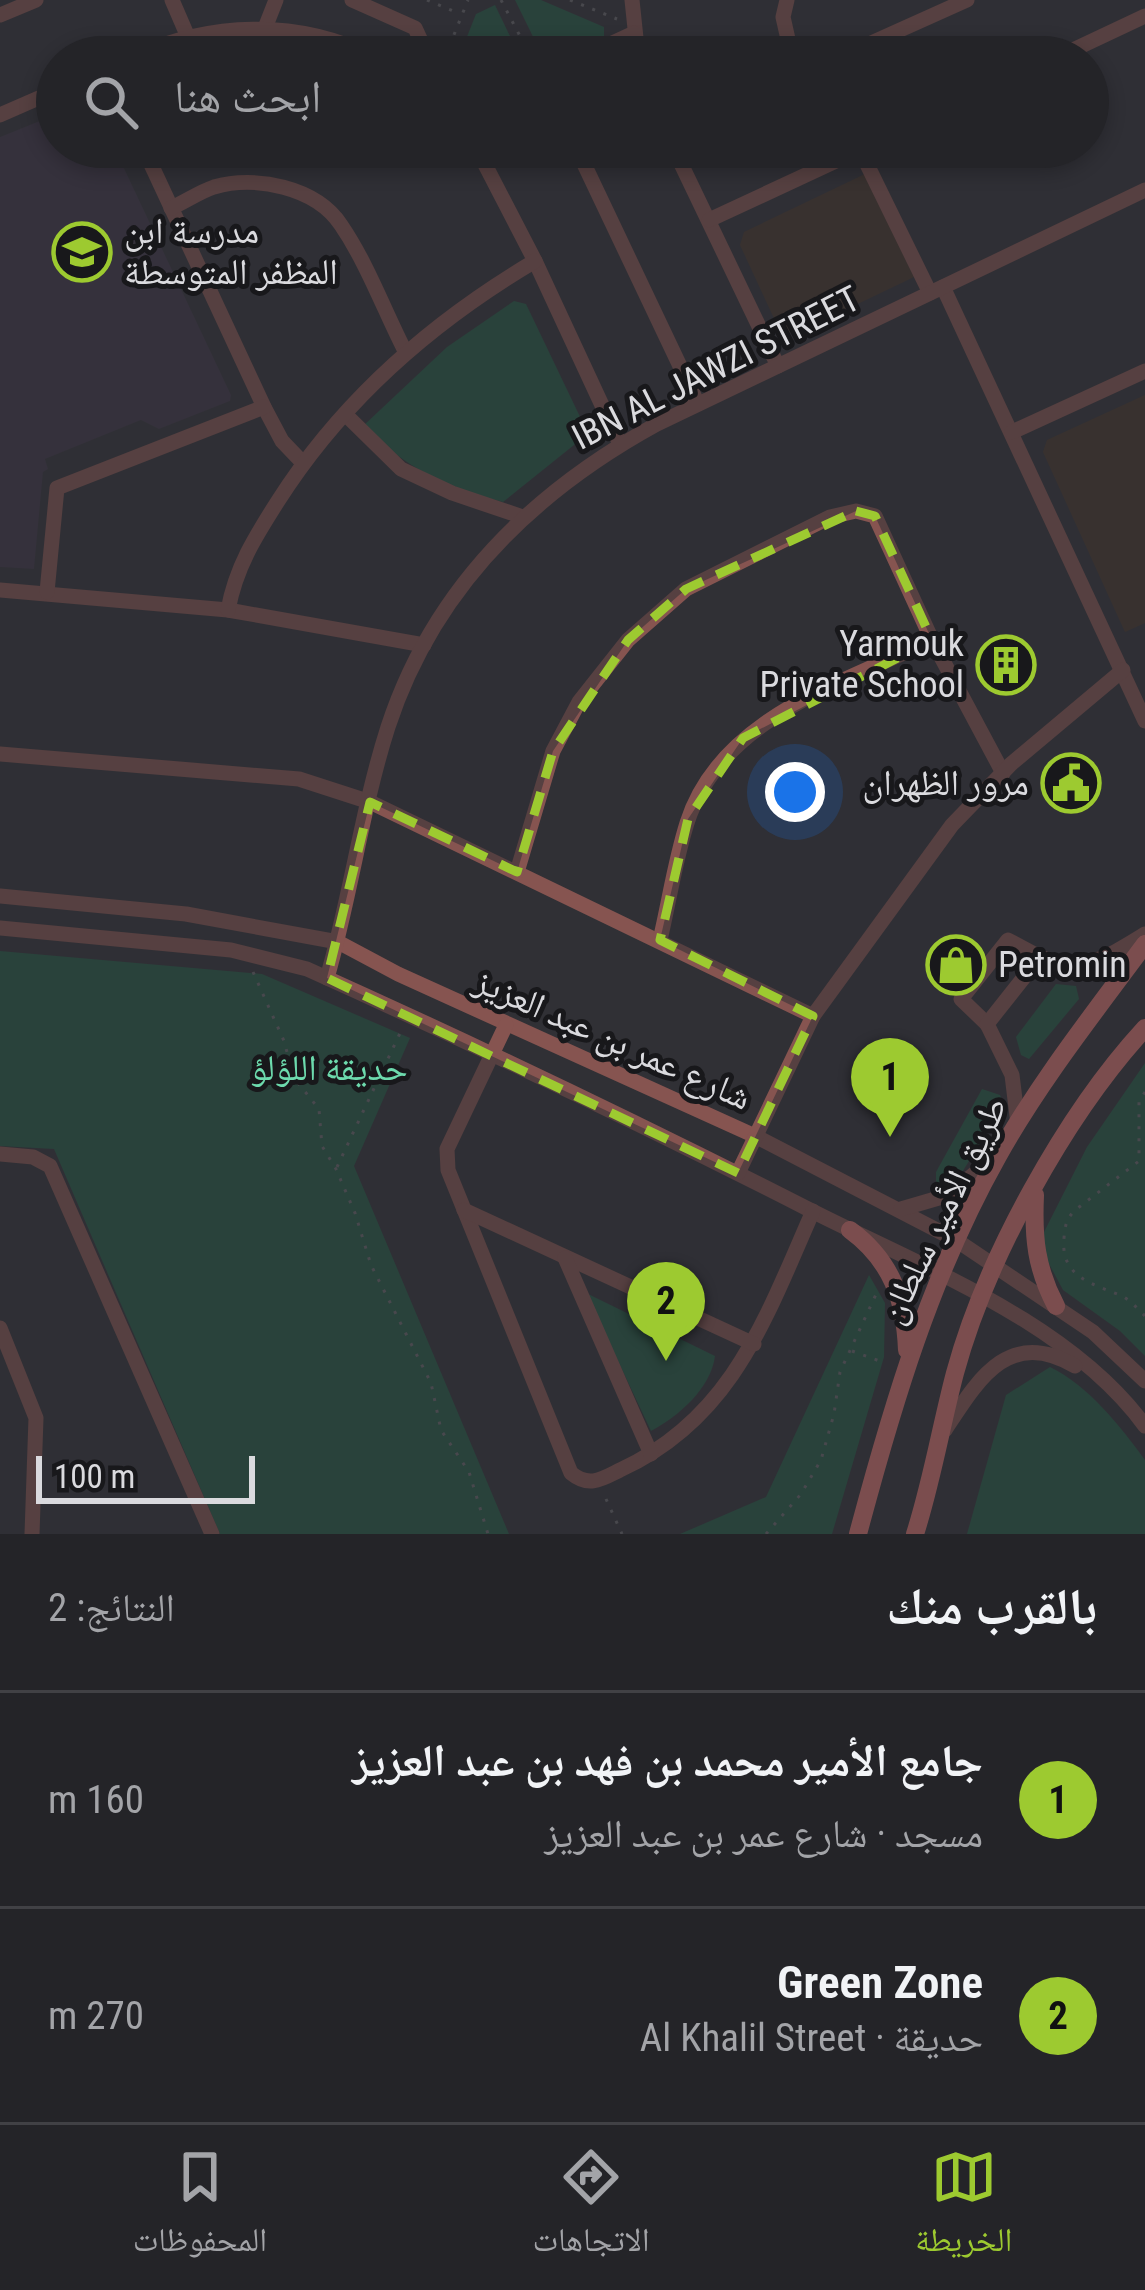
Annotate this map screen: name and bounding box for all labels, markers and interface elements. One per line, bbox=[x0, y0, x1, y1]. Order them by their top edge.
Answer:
search box bbox=[36, 36, 1109, 168]
icon: search bbox=[78, 69, 144, 135]
text: ابحث هنا bbox=[174, 70, 322, 123]
place label: مدرسة ابن المظفر المتوسطة bbox=[124, 210, 338, 293]
school or university icon: مدرسة ابن المظفر المتوسطة bbox=[51, 221, 113, 283]
street label: IBN AL JAWZI STREET bbox=[565, 277, 867, 459]
place label: Yarmouk Private School bbox=[760, 623, 964, 706]
building icon: Yarmouk Private School bbox=[975, 634, 1037, 696]
public building icon: مرور الظهران bbox=[1040, 752, 1102, 814]
your location bbox=[765, 762, 825, 822]
place label: مرور الظهران bbox=[862, 762, 1029, 804]
shop icon: Petromin bbox=[925, 934, 987, 996]
place label: Petromin bbox=[998, 944, 1127, 986]
street label: شارع عمر بن عبد العزيز bbox=[467, 959, 758, 1120]
pin: 1 bbox=[851, 1038, 929, 1137]
park label: حديقة اللؤلؤ bbox=[250, 1047, 408, 1089]
street label: طريق الأمير سلطان bbox=[870, 1090, 1016, 1330]
pin: 2 bbox=[627, 1262, 705, 1361]
scale bar bbox=[36, 1450, 255, 1503]
text: 100 m bbox=[54, 1457, 135, 1496]
text: بالقرب منك bbox=[886, 1577, 1097, 1636]
text: النتائج: 2 bbox=[48, 1585, 175, 1631]
text: جامع الأمير محمد بن فهد بن عبد العزيز bbox=[352, 1734, 983, 1787]
text: 160 m bbox=[48, 1777, 144, 1823]
text: 1 bbox=[1048, 1777, 1068, 1823]
text: مسجد · شارع عمر بن عبد العزيز bbox=[544, 1811, 983, 1857]
text: Green Zone bbox=[777, 1956, 983, 2009]
text: 270 m bbox=[48, 1993, 144, 2039]
text: 2 bbox=[1048, 1993, 1068, 2039]
text: حديقة · Al Khalil Street bbox=[640, 2015, 983, 2061]
tab: المحفوظات bbox=[133, 2144, 267, 2272]
tab: الاتجاهات bbox=[532, 2144, 650, 2272]
tab: الخريطة bbox=[915, 2144, 1012, 2272]

